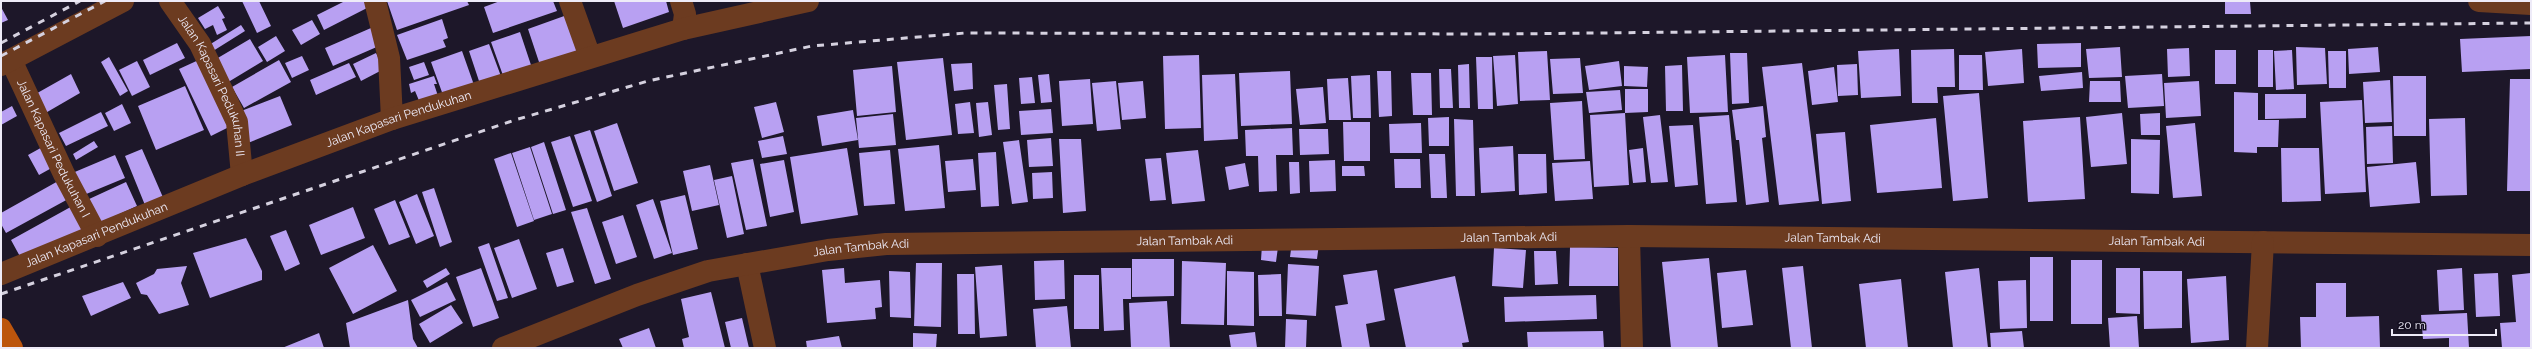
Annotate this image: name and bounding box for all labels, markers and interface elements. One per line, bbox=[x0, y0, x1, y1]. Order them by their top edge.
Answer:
street label: Jalan Kapasari Pedukuhan II bbox=[175, 12, 247, 157]
street label: Jalan Kapasari Pedukuhan I bbox=[14, 77, 93, 220]
street label: Jalan Kapasari Pendukuhan bbox=[324, 88, 473, 150]
street label: Jalan Kapasari Pendukuhan bbox=[23, 199, 170, 270]
street label: Jalan Tambak Adi bbox=[1460, 230, 1557, 245]
street label: Jalan Tambak Adi bbox=[1784, 231, 1881, 246]
street label: Jalan Tambak Adi bbox=[1136, 233, 1233, 248]
street label: Jalan Tambak Adi bbox=[2108, 234, 2205, 249]
street label: Jalan Tambak Adi bbox=[812, 237, 909, 259]
scale bar bbox=[2392, 311, 2496, 337]
text: 20 m bbox=[2398, 318, 2426, 332]

